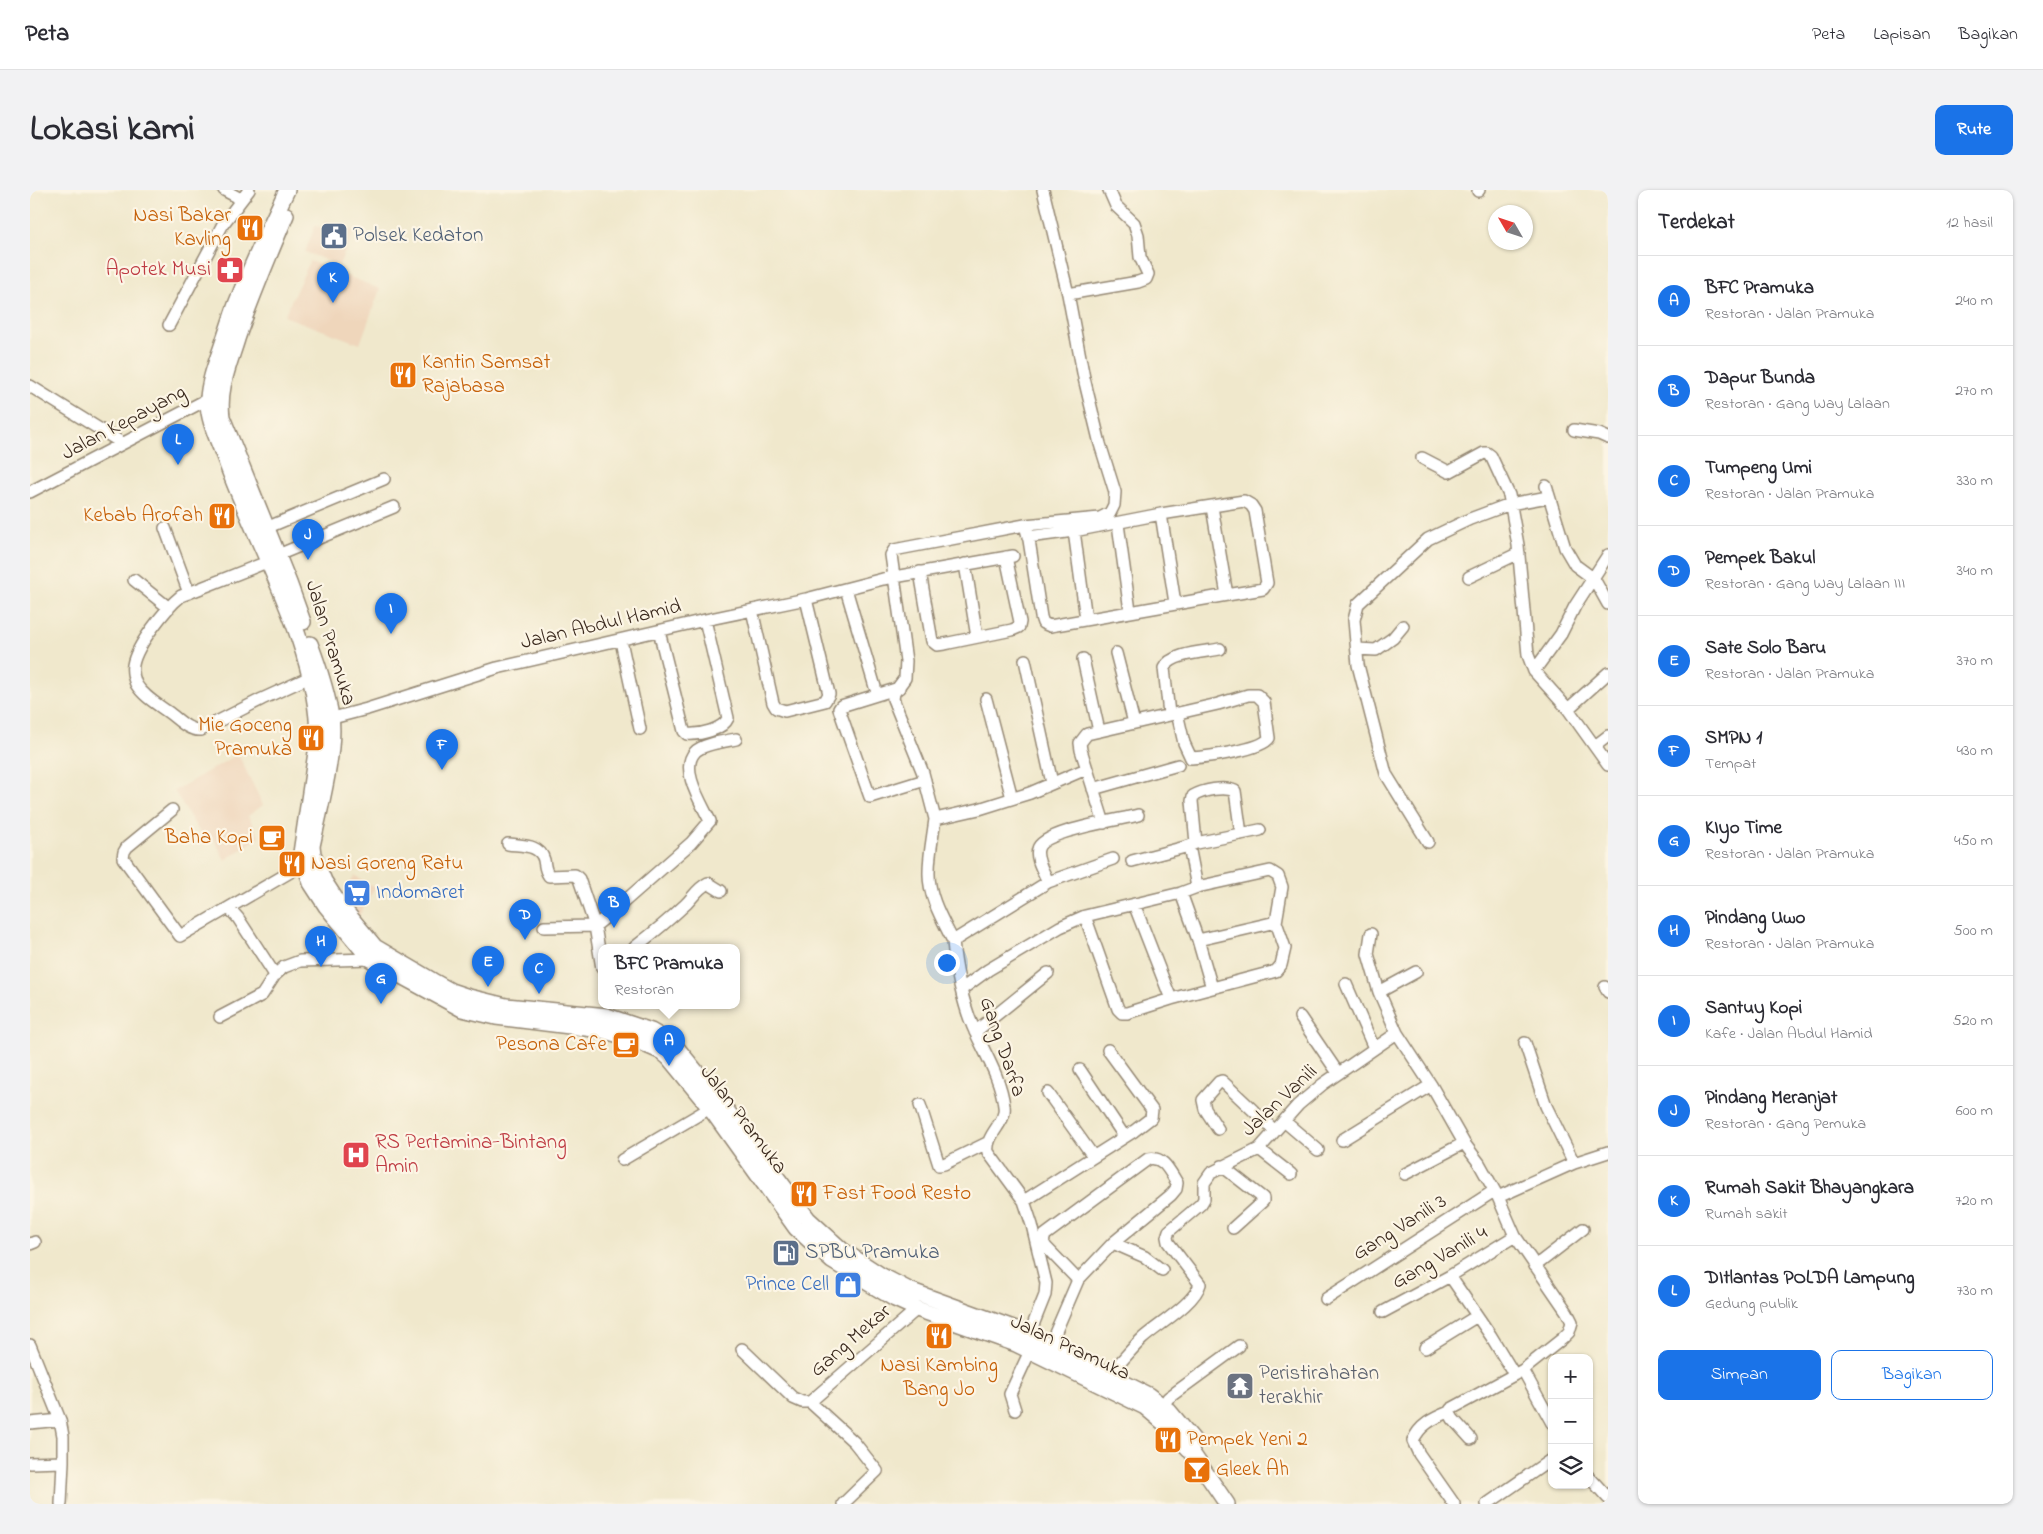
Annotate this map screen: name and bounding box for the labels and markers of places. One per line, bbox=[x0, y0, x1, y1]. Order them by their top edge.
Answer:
place label: Nasi Bakar Kavling bbox=[133, 201, 231, 257]
restaurant icon: Nasi Bakar Kavling bbox=[235, 213, 265, 243]
public building icon: Polsek Kedaton bbox=[319, 221, 349, 251]
place label: Polsek Kedaton bbox=[353, 221, 483, 251]
place label: Apotek Musi bbox=[106, 255, 211, 285]
pharmacy icon: Apotek Musi bbox=[215, 255, 245, 285]
pin: K bbox=[317, 262, 349, 303]
place label: Kantin Samsat Rajabasa bbox=[422, 348, 551, 402]
restaurant icon: Kantin Samsat Rajabasa bbox=[388, 360, 418, 390]
pin: L bbox=[162, 424, 194, 465]
place label: Kebab Arofah bbox=[83, 501, 203, 531]
restaurant icon: Kebab Arofah bbox=[207, 501, 237, 531]
pin: J bbox=[292, 519, 324, 560]
pin: I bbox=[375, 593, 407, 634]
place label: Mie Goceng Pramuka bbox=[198, 711, 292, 765]
restaurant icon: Mie Goceng Pramuka bbox=[296, 723, 326, 753]
pin: F bbox=[426, 729, 458, 770]
place label: Baha Kopi bbox=[164, 823, 253, 853]
cafe icon: Baha Kopi bbox=[257, 823, 287, 853]
restaurant icon: Nasi Goreng Ratu bbox=[277, 849, 307, 879]
place label: Nasi Goreng Ratu bbox=[311, 849, 463, 881]
supermarket icon: Indomaret bbox=[342, 878, 372, 908]
place label: Indomaret bbox=[376, 878, 465, 908]
pin: B bbox=[598, 887, 630, 928]
pin: D bbox=[509, 899, 541, 940]
pin: H bbox=[305, 926, 337, 967]
pin: E bbox=[472, 946, 504, 987]
pin: C bbox=[523, 953, 555, 994]
pin: G bbox=[365, 963, 397, 1004]
pin: A bbox=[653, 1025, 685, 1066]
place label: Pesona Cafe bbox=[496, 1030, 608, 1060]
cafe icon: Pesona Cafe bbox=[611, 1030, 641, 1060]
place label: RS Pertamina-Bintang Amin bbox=[375, 1128, 567, 1182]
hospital icon: RS Pertamina-Bintang Amin bbox=[341, 1140, 371, 1170]
restaurant icon: Fast Food Resto bbox=[789, 1179, 819, 1209]
place label: Fast Food Resto bbox=[822, 1179, 971, 1209]
fuel station icon: SPBU Pramuka bbox=[771, 1238, 801, 1268]
place label: SPBU Pramuka bbox=[805, 1238, 940, 1268]
place label: Prince Cell bbox=[745, 1270, 829, 1300]
shop icon: Prince Cell bbox=[833, 1270, 863, 1300]
restaurant icon: Nasi Kambing Bang Jo bbox=[924, 1321, 954, 1351]
place label: Nasi Kambing Bang Jo bbox=[880, 1351, 998, 1407]
place label: Peristirahatan terakhir bbox=[1259, 1359, 1379, 1413]
temple icon: Peristirahatan terakhir bbox=[1225, 1371, 1255, 1401]
restaurant icon: Pempek Yeni 2 bbox=[1153, 1425, 1183, 1455]
place label: Pempek Yeni 2 bbox=[1187, 1425, 1308, 1455]
bar icon: Gleek Ah bbox=[1182, 1455, 1212, 1485]
place label: Gleek Ah bbox=[1216, 1455, 1289, 1485]

